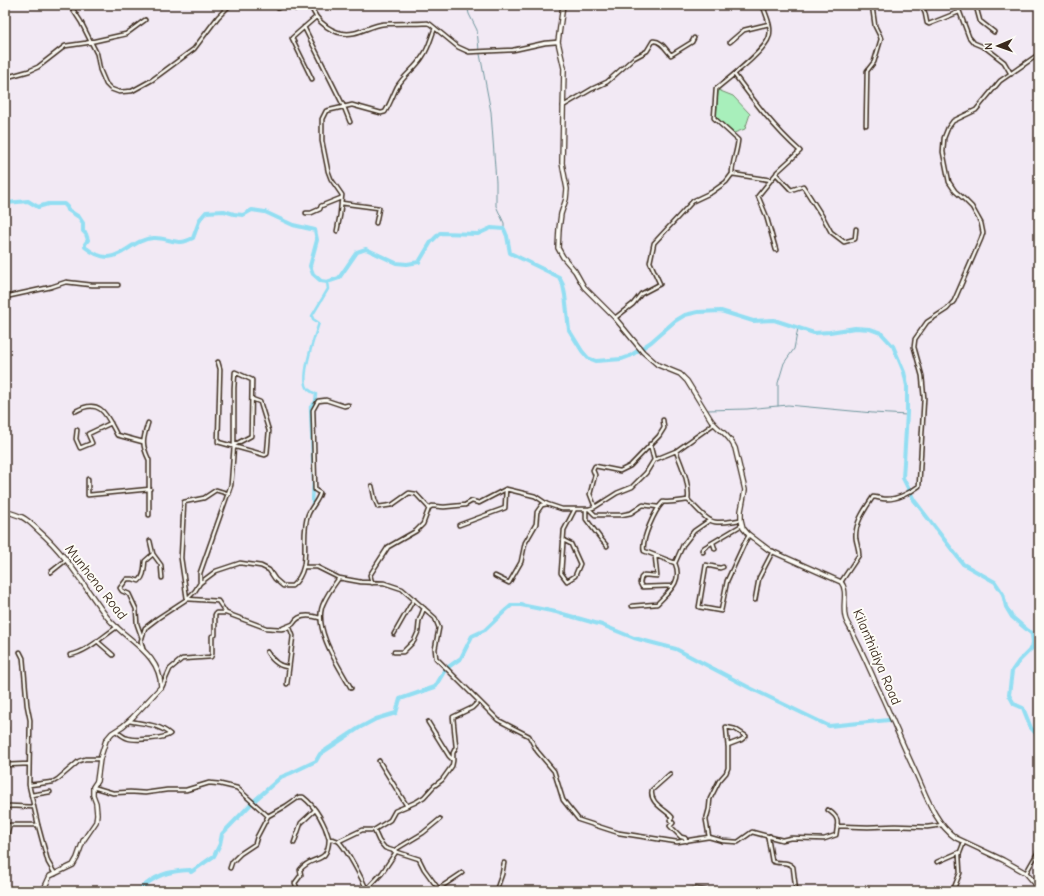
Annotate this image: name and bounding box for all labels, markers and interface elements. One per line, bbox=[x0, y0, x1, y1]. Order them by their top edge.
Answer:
north arrow bbox=[978, 26, 1018, 66]
text: N bbox=[982, 43, 995, 50]
street label: Munhena Road bbox=[61, 541, 131, 623]
street label: Kilanthidiya Road bbox=[849, 606, 905, 708]

